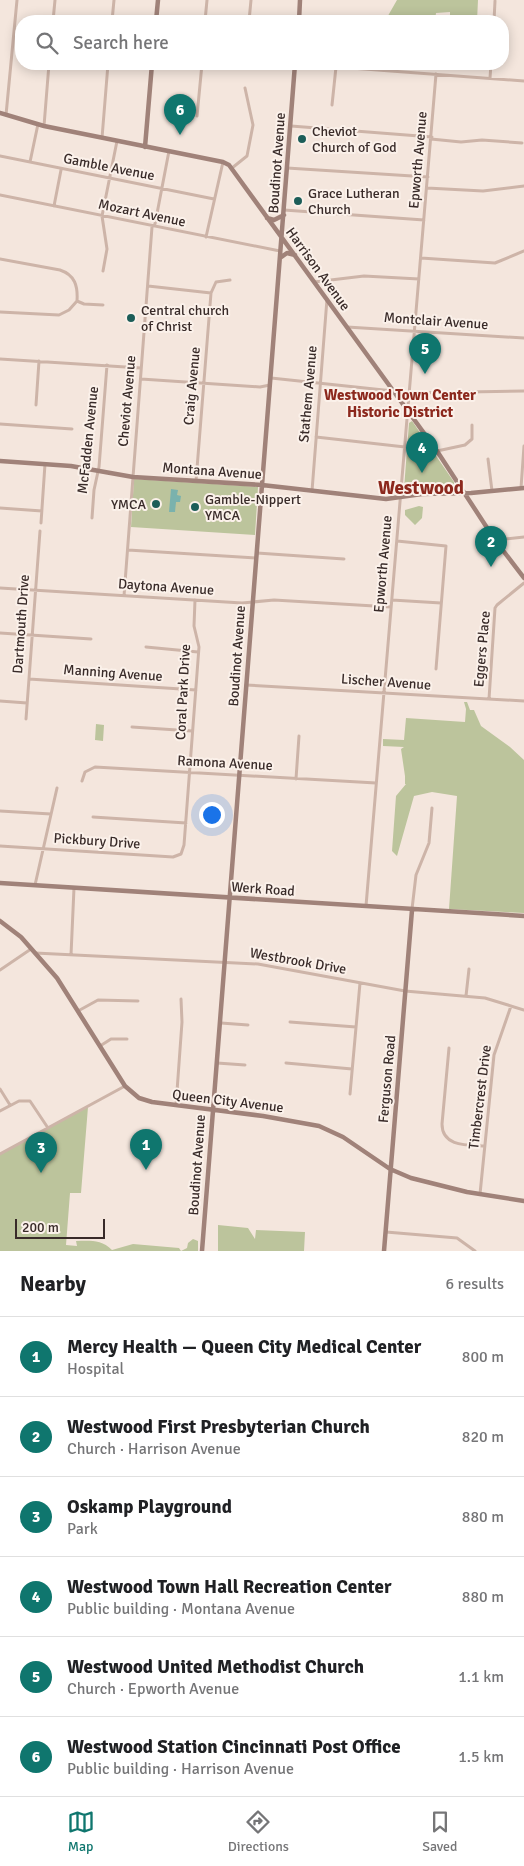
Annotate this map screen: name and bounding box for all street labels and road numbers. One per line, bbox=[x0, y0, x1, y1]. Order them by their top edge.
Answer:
street label: Epworth Avenue bbox=[405, 111, 431, 209]
street label: Boudinot Avenue bbox=[265, 112, 289, 214]
street label: Gamble Avenue bbox=[62, 150, 156, 184]
street label: Mozart Avenue bbox=[97, 195, 187, 231]
street label: Harrison Avenue bbox=[282, 224, 354, 314]
street label: Montclair Avenue bbox=[383, 309, 489, 333]
street label: Stathem Avenue bbox=[295, 345, 321, 443]
street label: Craig Avenue bbox=[180, 346, 204, 426]
street label: Cheviot Avenue bbox=[115, 355, 139, 447]
street label: McFadden Avenue bbox=[74, 385, 102, 495]
street label: Montana Avenue bbox=[162, 459, 262, 483]
street label: Epworth Avenue bbox=[370, 515, 396, 613]
street label: Dartmouth Drive bbox=[9, 574, 33, 674]
street label: Daytona Avenue bbox=[117, 575, 215, 599]
street label: Boudinot Avenue bbox=[225, 605, 249, 707]
street label: Eggers Place bbox=[470, 610, 494, 688]
street label: Coral Park Drive bbox=[172, 643, 194, 741]
street label: Manning Avenue bbox=[63, 661, 163, 685]
street label: Lischer Avenue bbox=[340, 670, 432, 694]
street label: Ramona Avenue bbox=[177, 752, 273, 774]
street label: Pickbury Drive bbox=[53, 829, 141, 853]
street label: Werk Road bbox=[231, 878, 295, 900]
street label: Westbrook Drive bbox=[248, 944, 348, 978]
street label: Ferguson Road bbox=[375, 1034, 399, 1124]
street label: Timbercrest Drive bbox=[465, 1044, 495, 1150]
street label: Queen City Avenue bbox=[171, 1086, 285, 1116]
street label: Boudinot Avenue bbox=[185, 1114, 209, 1216]

